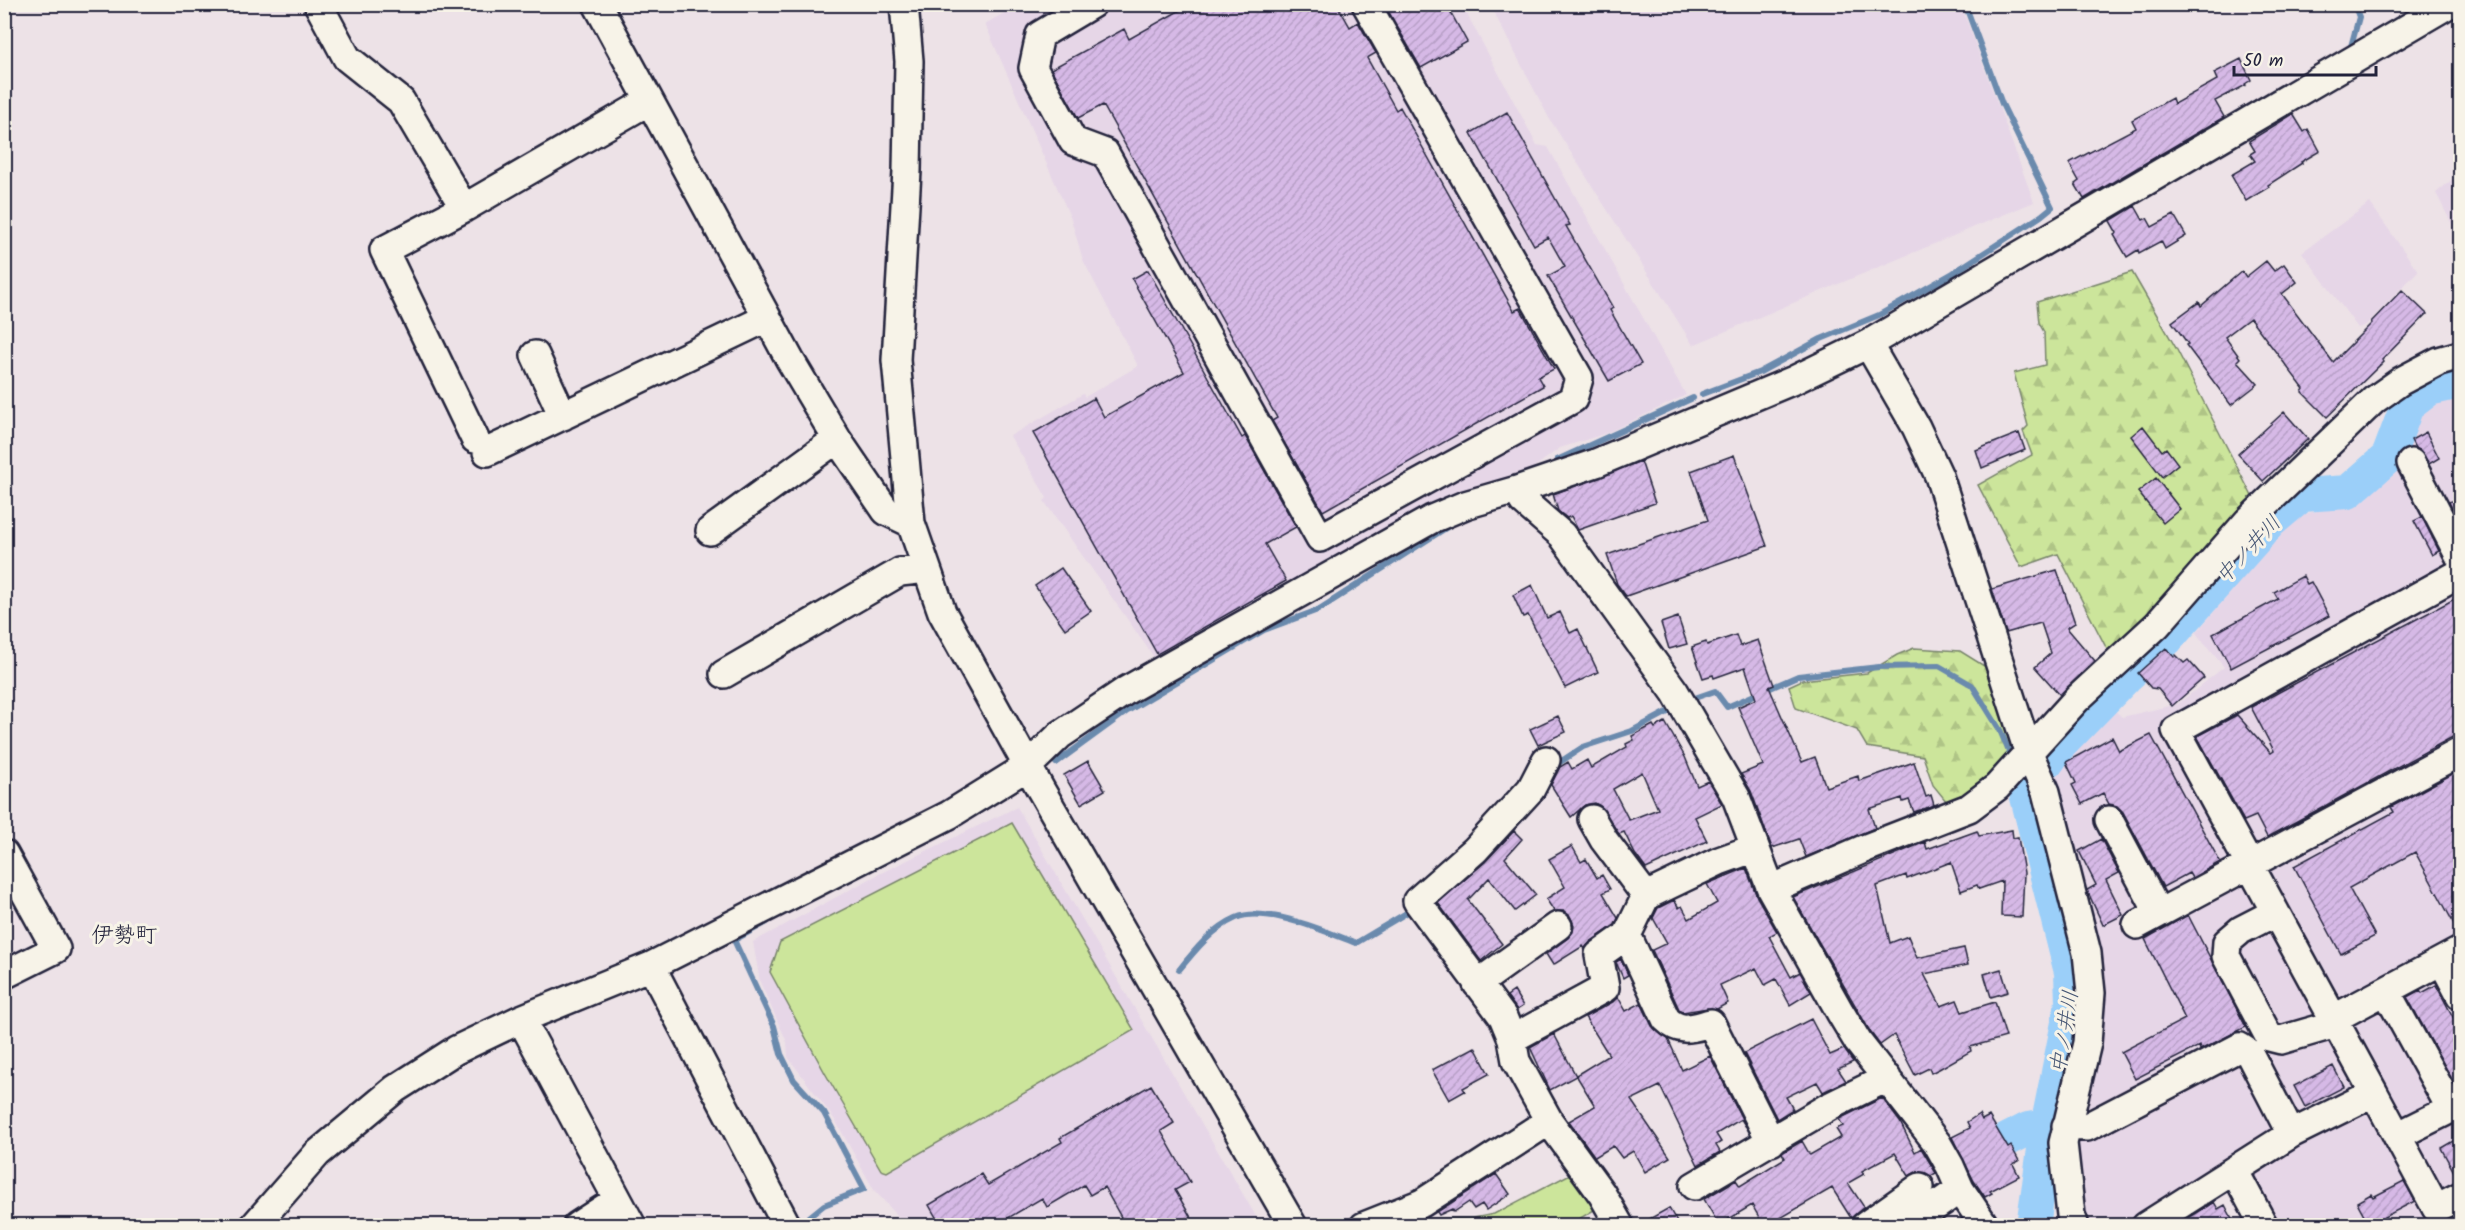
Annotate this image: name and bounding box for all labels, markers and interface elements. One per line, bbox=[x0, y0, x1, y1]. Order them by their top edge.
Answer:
scale bar bbox=[2234, 39, 2376, 77]
text: 50 m bbox=[2243, 47, 2283, 76]
water label: 中ノ井川 bbox=[2208, 508, 2290, 592]
district label: 伊勢町 bbox=[91, 919, 157, 954]
water label: 中ノ井川 bbox=[2043, 988, 2088, 1076]

